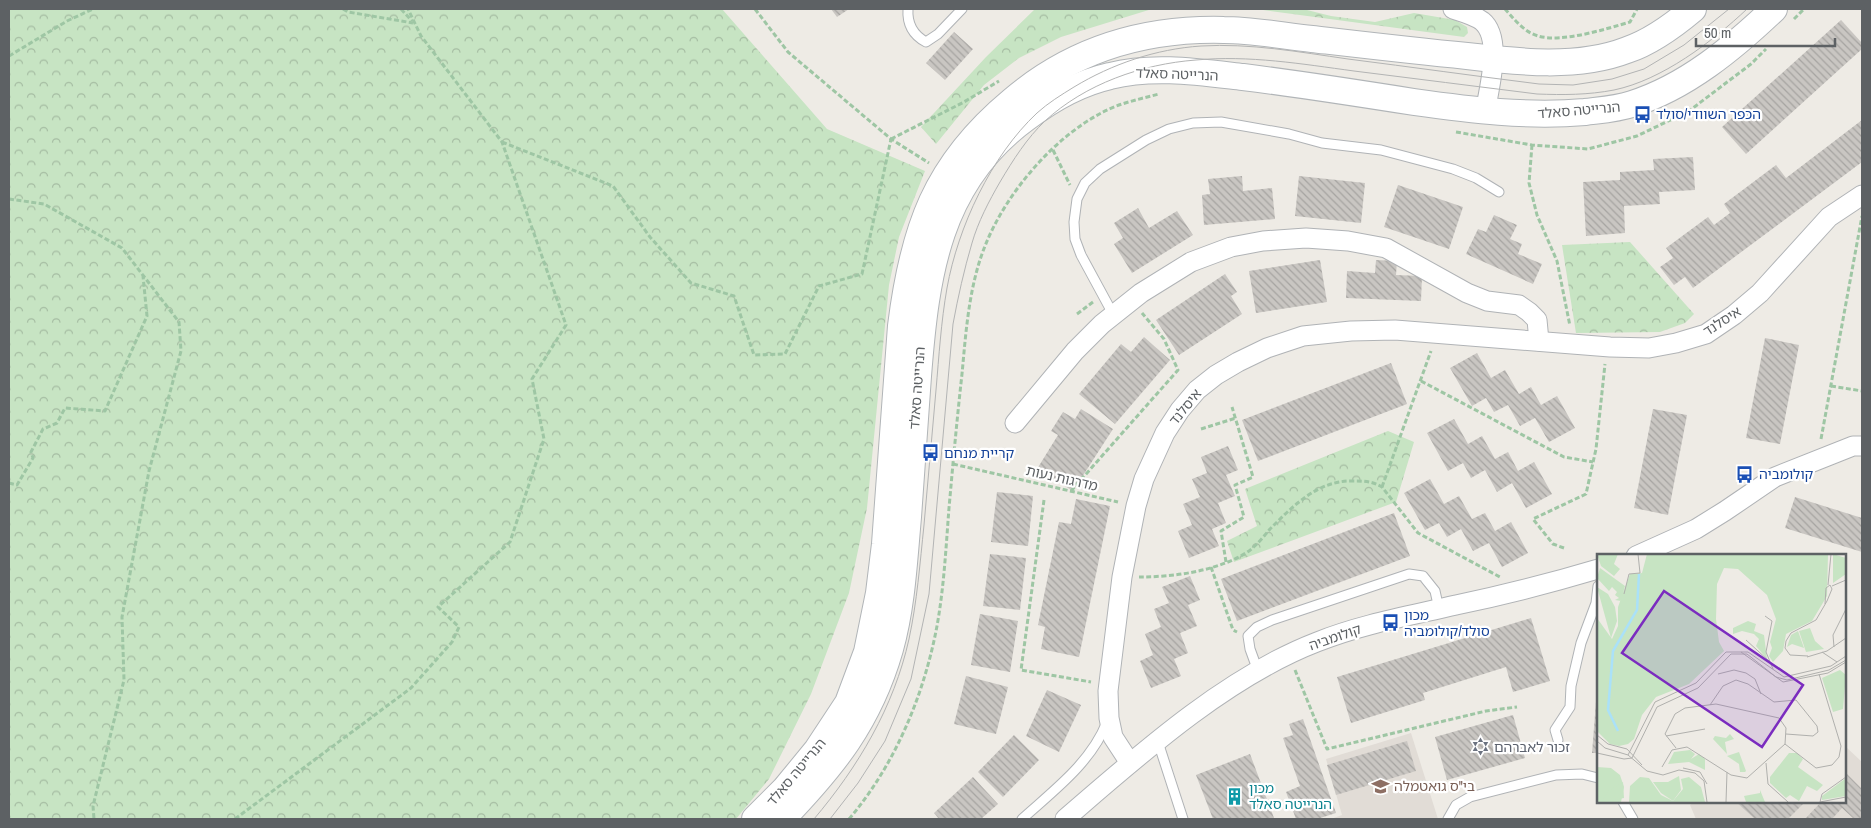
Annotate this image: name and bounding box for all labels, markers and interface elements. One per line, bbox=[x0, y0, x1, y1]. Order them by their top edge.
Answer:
scale bar bbox=[1696, 15, 1835, 47]
text: 50 m bbox=[1704, 22, 1731, 43]
street label: הנרייטה סאלד bbox=[1135, 64, 1219, 84]
street label: הנרייטה סאלד bbox=[1537, 97, 1621, 123]
bus stop icon: הכפר השוודי/סולד bbox=[1632, 104, 1652, 124]
place label: הכפר השוודי/סולד bbox=[1656, 105, 1761, 123]
street label: איסלנד bbox=[1700, 302, 1745, 340]
street label: הנרייטה סאלד bbox=[905, 346, 929, 430]
street label: איסלנד bbox=[1165, 385, 1205, 429]
bus stop icon: קריית מנחם bbox=[920, 443, 940, 463]
place label: קריית מנחם bbox=[944, 444, 1014, 462]
street label: מדרגות נעות bbox=[1024, 461, 1100, 495]
bus stop icon: קולומביה bbox=[1735, 464, 1755, 484]
place label: קולומביה bbox=[1759, 465, 1814, 483]
inset map bbox=[1597, 554, 1846, 803]
place label: מכון סולד/קולומביה bbox=[1404, 606, 1490, 640]
bus stop icon: מכון סולד/קולומביה bbox=[1380, 613, 1400, 633]
street label: קולומביה bbox=[1306, 620, 1364, 654]
street label: הנרייטה סאלד bbox=[762, 734, 830, 810]
synagogue icon: זכור לאברהם bbox=[1470, 737, 1490, 757]
place label: זכור לאברהם bbox=[1494, 738, 1570, 756]
school or university icon: בי"ס גואטמלה bbox=[1370, 776, 1390, 796]
place label: בי"ס גואטמלה bbox=[1394, 777, 1475, 795]
place label: מכון הנרייטה סאלד bbox=[1249, 779, 1332, 813]
building icon: מכון הנרייטה סאלד bbox=[1225, 786, 1245, 806]

